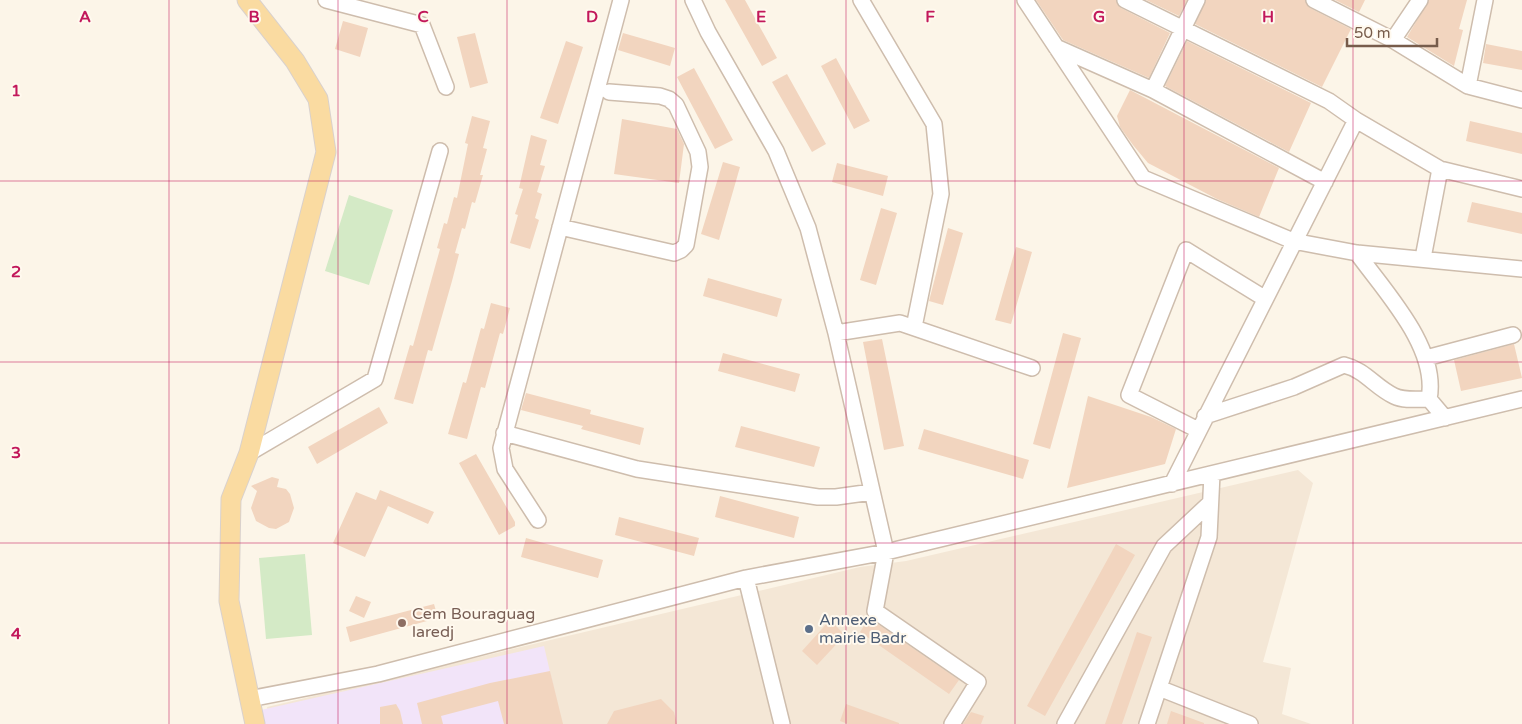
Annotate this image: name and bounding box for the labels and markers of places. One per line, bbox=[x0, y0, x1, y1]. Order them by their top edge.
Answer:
place label: Cem Bouraguag laredj bbox=[412, 604, 535, 642]
place label: Annexe mairie Badr bbox=[819, 610, 907, 648]
marker: Cem Bouraguag laredj bbox=[396, 617, 408, 629]
marker: Annexe mairie Badr bbox=[803, 623, 815, 635]

